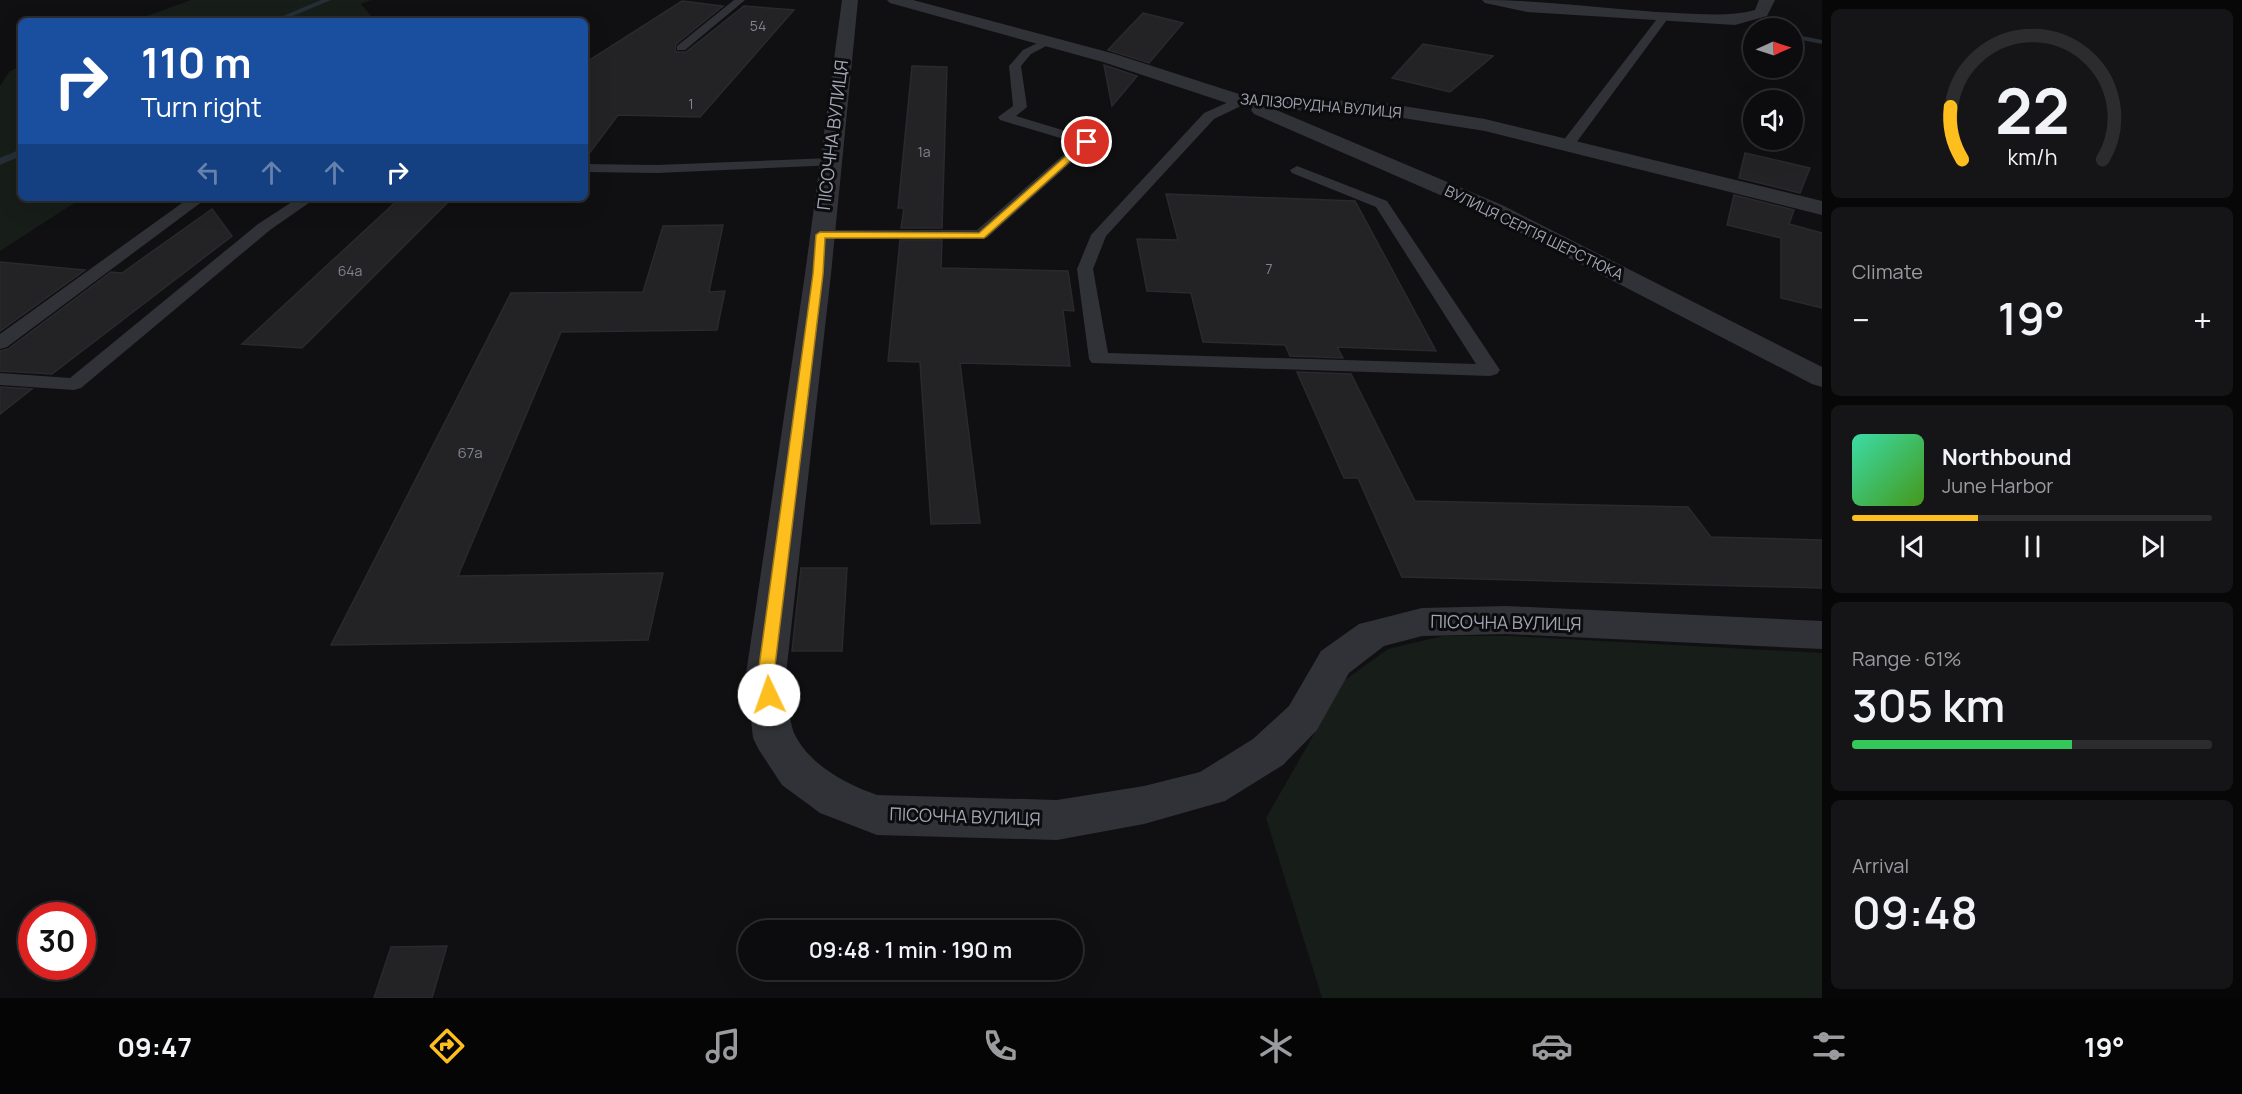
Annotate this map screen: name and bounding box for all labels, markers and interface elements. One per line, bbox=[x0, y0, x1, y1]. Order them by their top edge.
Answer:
house number: 54 bbox=[750, 16, 766, 35]
north arrow bbox=[1743, 18, 1803, 78]
map controls bbox=[1743, 18, 1803, 150]
text: 110 m bbox=[141, 33, 252, 91]
icon: right bbox=[42, 42, 120, 120]
street label: ПІСОЧНА ВУЛИЦЯ bbox=[811, 58, 853, 211]
text: 22 bbox=[1995, 68, 2069, 154]
text: Turn right bbox=[141, 88, 262, 125]
street label: ЗАЛІЗОРУДНА ВУЛИЦЯ bbox=[1239, 88, 1403, 123]
button: sound bbox=[1743, 90, 1803, 150]
house number: 1 bbox=[688, 94, 694, 113]
pin bbox=[1061, 116, 1112, 167]
icon: arrive bbox=[1070, 125, 1103, 158]
house number: 1а bbox=[917, 142, 931, 161]
text: km/h bbox=[2007, 143, 2057, 172]
icon: left bbox=[192, 156, 225, 189]
icon: ahead bbox=[255, 156, 288, 189]
icon: ahead bbox=[318, 156, 351, 189]
icon: right bbox=[381, 156, 414, 189]
street label: ВУЛИЦЯ СЕРГІЯ ШЕРСТЮКА bbox=[1441, 180, 1627, 285]
text: Climate bbox=[1852, 258, 1923, 285]
house number: 7 bbox=[1265, 259, 1273, 278]
house number: 64а bbox=[338, 261, 362, 280]
text: 19° bbox=[1998, 287, 2065, 349]
text: − bbox=[1852, 297, 1870, 342]
text: + bbox=[2193, 297, 2212, 342]
house number: 67а bbox=[457, 442, 483, 463]
text: Northbound bbox=[1942, 442, 2072, 472]
text: June Harbor bbox=[1942, 472, 2054, 499]
icon: previous bbox=[1896, 530, 1929, 563]
icon: pause bbox=[2016, 530, 2049, 563]
icon: next bbox=[2136, 530, 2169, 563]
street label: ПІСОЧНА ВУЛИЦЯ bbox=[1430, 609, 1582, 635]
text: Range · 61% bbox=[1852, 645, 1962, 672]
position arrow bbox=[737, 663, 801, 727]
text: 305 km bbox=[1852, 674, 2005, 736]
street label: ПІСОЧНА ВУЛИЦЯ bbox=[889, 801, 1041, 831]
text: Arrival bbox=[1852, 852, 1909, 879]
text: 09:48 bbox=[1852, 881, 1978, 943]
speed limit sign: 30 bbox=[18, 902, 96, 980]
text: 09:48 · 1 min · 190 m bbox=[809, 935, 1012, 965]
icon: directions bbox=[426, 1025, 468, 1067]
icon: music bbox=[702, 1025, 744, 1067]
icon: phone bbox=[979, 1025, 1021, 1067]
icon: climate bbox=[1255, 1025, 1297, 1067]
icon: car bbox=[1531, 1025, 1573, 1067]
icon: filters bbox=[1808, 1025, 1850, 1067]
text: 09:47 bbox=[117, 1028, 192, 1065]
text: 19° bbox=[2084, 1028, 2125, 1065]

